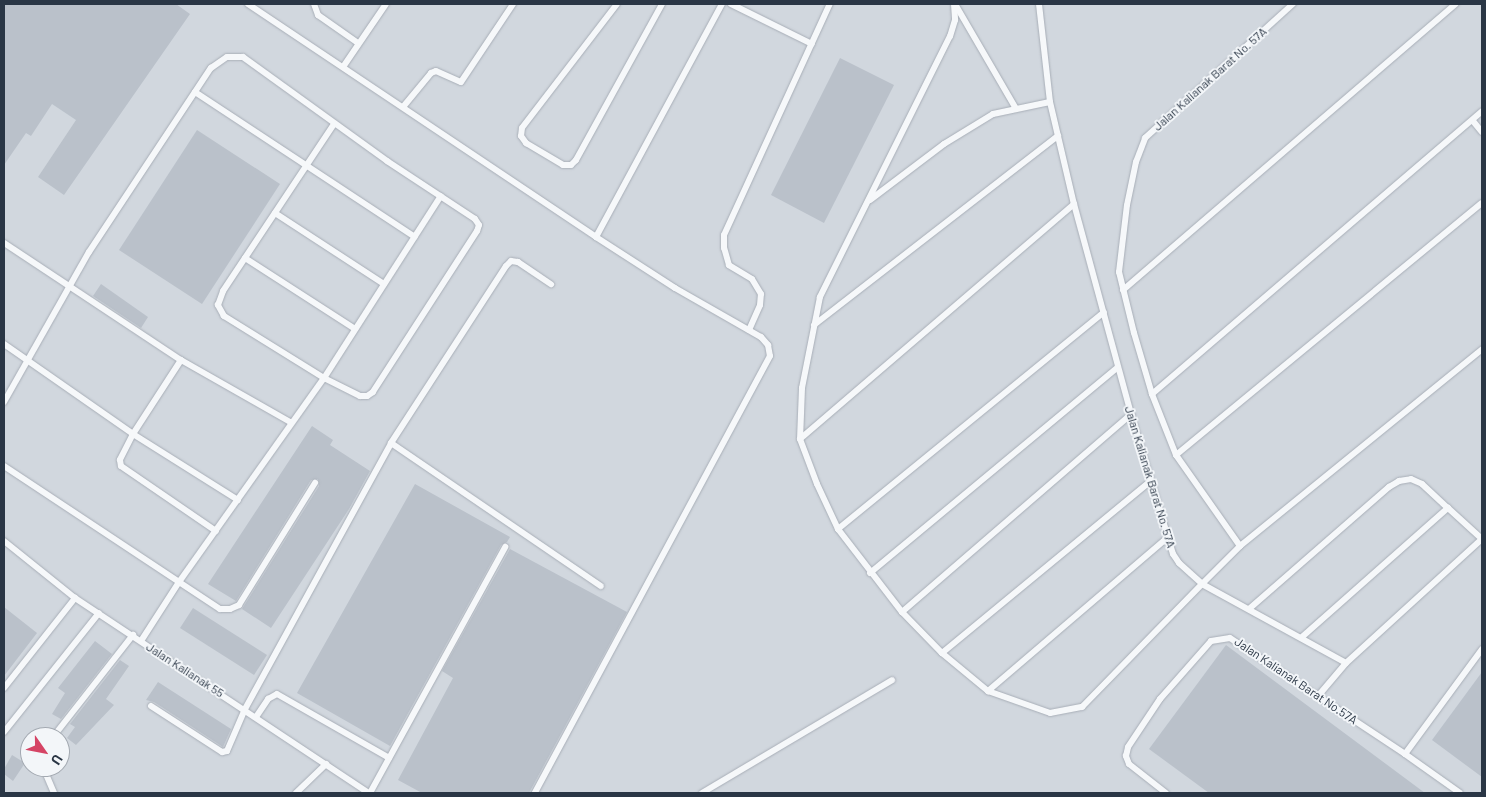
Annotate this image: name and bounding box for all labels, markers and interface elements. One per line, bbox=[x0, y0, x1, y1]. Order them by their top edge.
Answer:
street label: Jalan Kalianak Barat No. 57A bbox=[1150, 24, 1270, 134]
street label: Jalan Kalianak Barat No. 57A bbox=[1122, 404, 1178, 550]
street label: Jalan Kalianak Barat No.57A bbox=[1232, 634, 1360, 728]
street label: Jalan Kalianak 55 bbox=[144, 640, 226, 700]
north arrow bbox=[20, 727, 70, 777]
text: U bbox=[48, 752, 67, 768]

